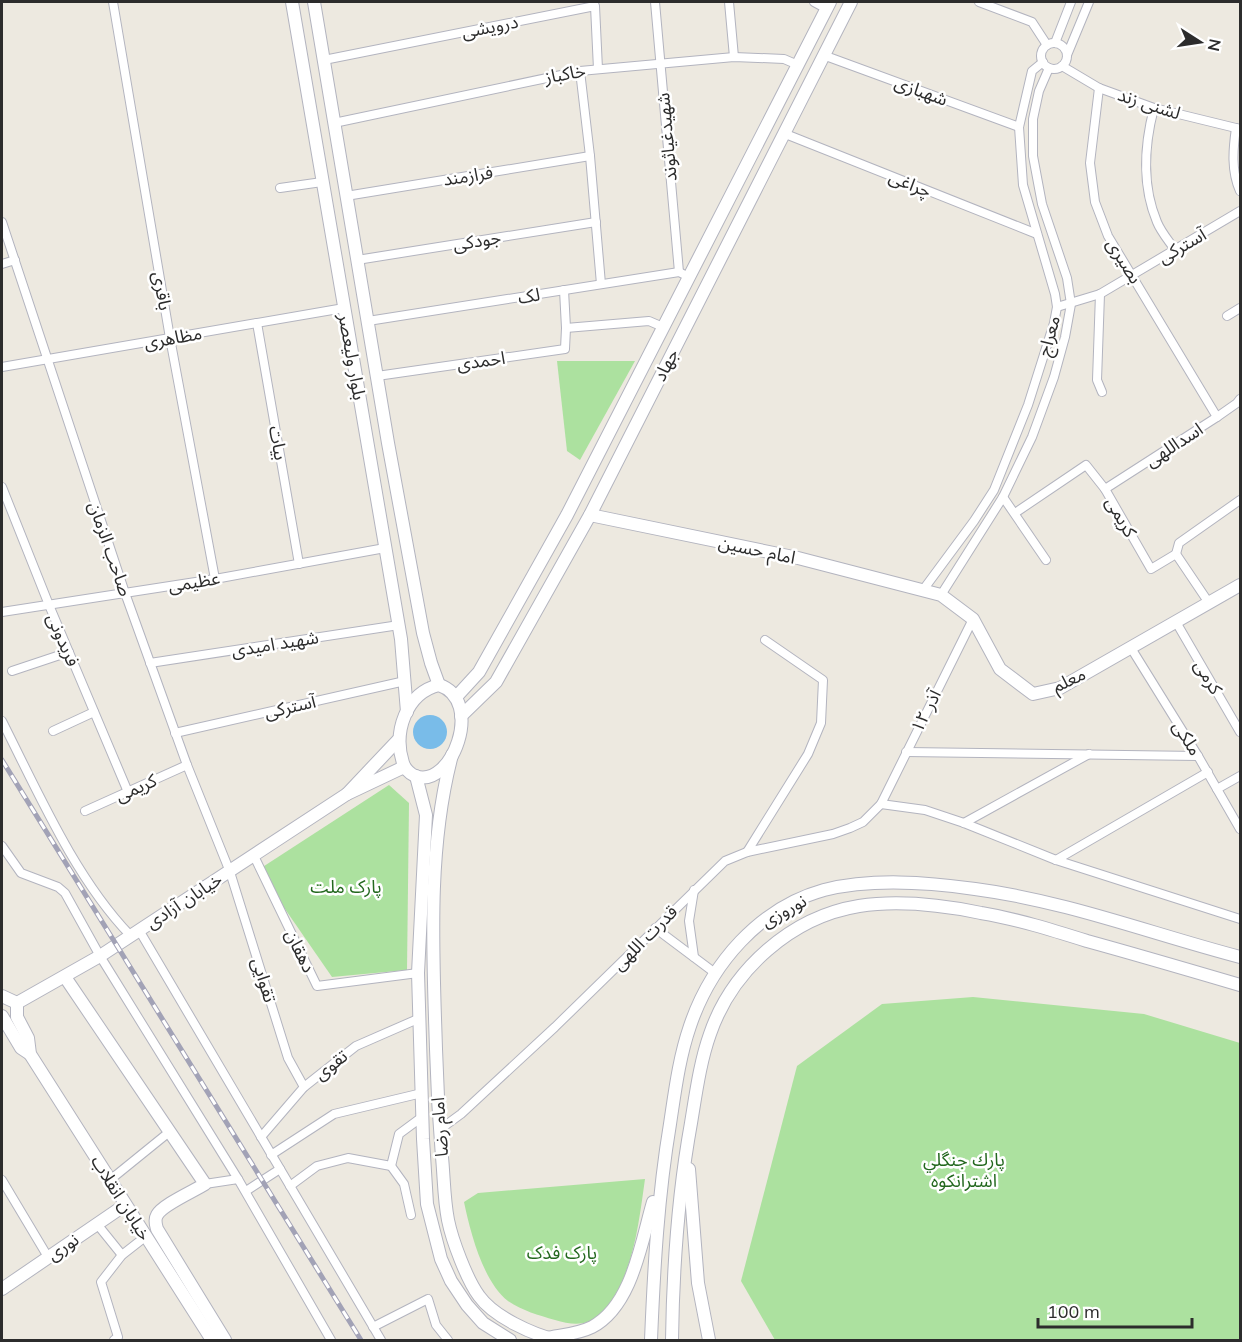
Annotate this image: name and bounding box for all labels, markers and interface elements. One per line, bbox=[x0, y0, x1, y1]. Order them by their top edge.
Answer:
street label: درویشی bbox=[460, 10, 520, 43]
north arrow bbox=[1170, 12, 1230, 72]
text: N bbox=[1204, 37, 1226, 53]
street label: خاکباز bbox=[542, 59, 587, 89]
street label: شهبازی bbox=[891, 70, 951, 111]
street label: لشنی زند bbox=[1115, 83, 1183, 124]
street label: شهید‌غیاثوند bbox=[651, 92, 682, 182]
street label: فرازمند bbox=[441, 160, 494, 191]
street label: چراغی bbox=[886, 165, 935, 202]
street label: آسترکی bbox=[1153, 222, 1211, 269]
street label: جودکی bbox=[451, 225, 503, 256]
street label: بصیری bbox=[1102, 234, 1147, 288]
street label: باقری bbox=[148, 270, 177, 312]
street label: لک bbox=[516, 282, 542, 309]
street label: بلوار ولیعصر bbox=[333, 311, 371, 402]
street label: معراج bbox=[1032, 313, 1067, 359]
street label: مظاهری bbox=[142, 321, 204, 354]
street label: جهاد bbox=[648, 345, 683, 385]
street label: احمدی bbox=[455, 346, 507, 375]
street label: اسداللهی bbox=[1140, 417, 1207, 472]
street label: بیات bbox=[264, 424, 293, 462]
street label: کریمی bbox=[1101, 492, 1142, 542]
street label: صاحب الزمان bbox=[84, 498, 137, 599]
street label: امام حسین bbox=[716, 530, 798, 572]
street label: عظیمی bbox=[166, 566, 222, 597]
street label: فریدونی bbox=[42, 610, 85, 670]
street label: شهید امیدی bbox=[230, 625, 320, 662]
street label: کرمی bbox=[1189, 655, 1228, 699]
street label: معلم bbox=[1048, 662, 1090, 699]
street label: ۱۲ آذر bbox=[905, 685, 946, 736]
street label: آسترکی bbox=[262, 689, 319, 724]
street label: ملکی bbox=[1168, 716, 1207, 760]
street label: کریمی bbox=[111, 768, 161, 807]
street label: خیابان آزادی bbox=[141, 867, 226, 934]
park label: پارک ملت bbox=[310, 875, 382, 898]
street label: نوروزی bbox=[757, 889, 810, 932]
street label: قدرت اللهی bbox=[607, 900, 682, 975]
street label: دهقان bbox=[280, 925, 321, 976]
street label: تقوایی bbox=[247, 955, 282, 1005]
street label: تقوی bbox=[309, 1044, 352, 1085]
street label: امام رضا bbox=[426, 1096, 456, 1158]
park label: پارك جنگلي اشترانكوه bbox=[923, 1148, 1005, 1192]
street label: خیابان انقلاب bbox=[86, 1151, 157, 1245]
street label: نوری bbox=[42, 1228, 83, 1266]
park label: پارک فدک bbox=[527, 1241, 597, 1264]
scale bar bbox=[1038, 1291, 1192, 1329]
text: 100 m bbox=[1047, 1300, 1100, 1323]

